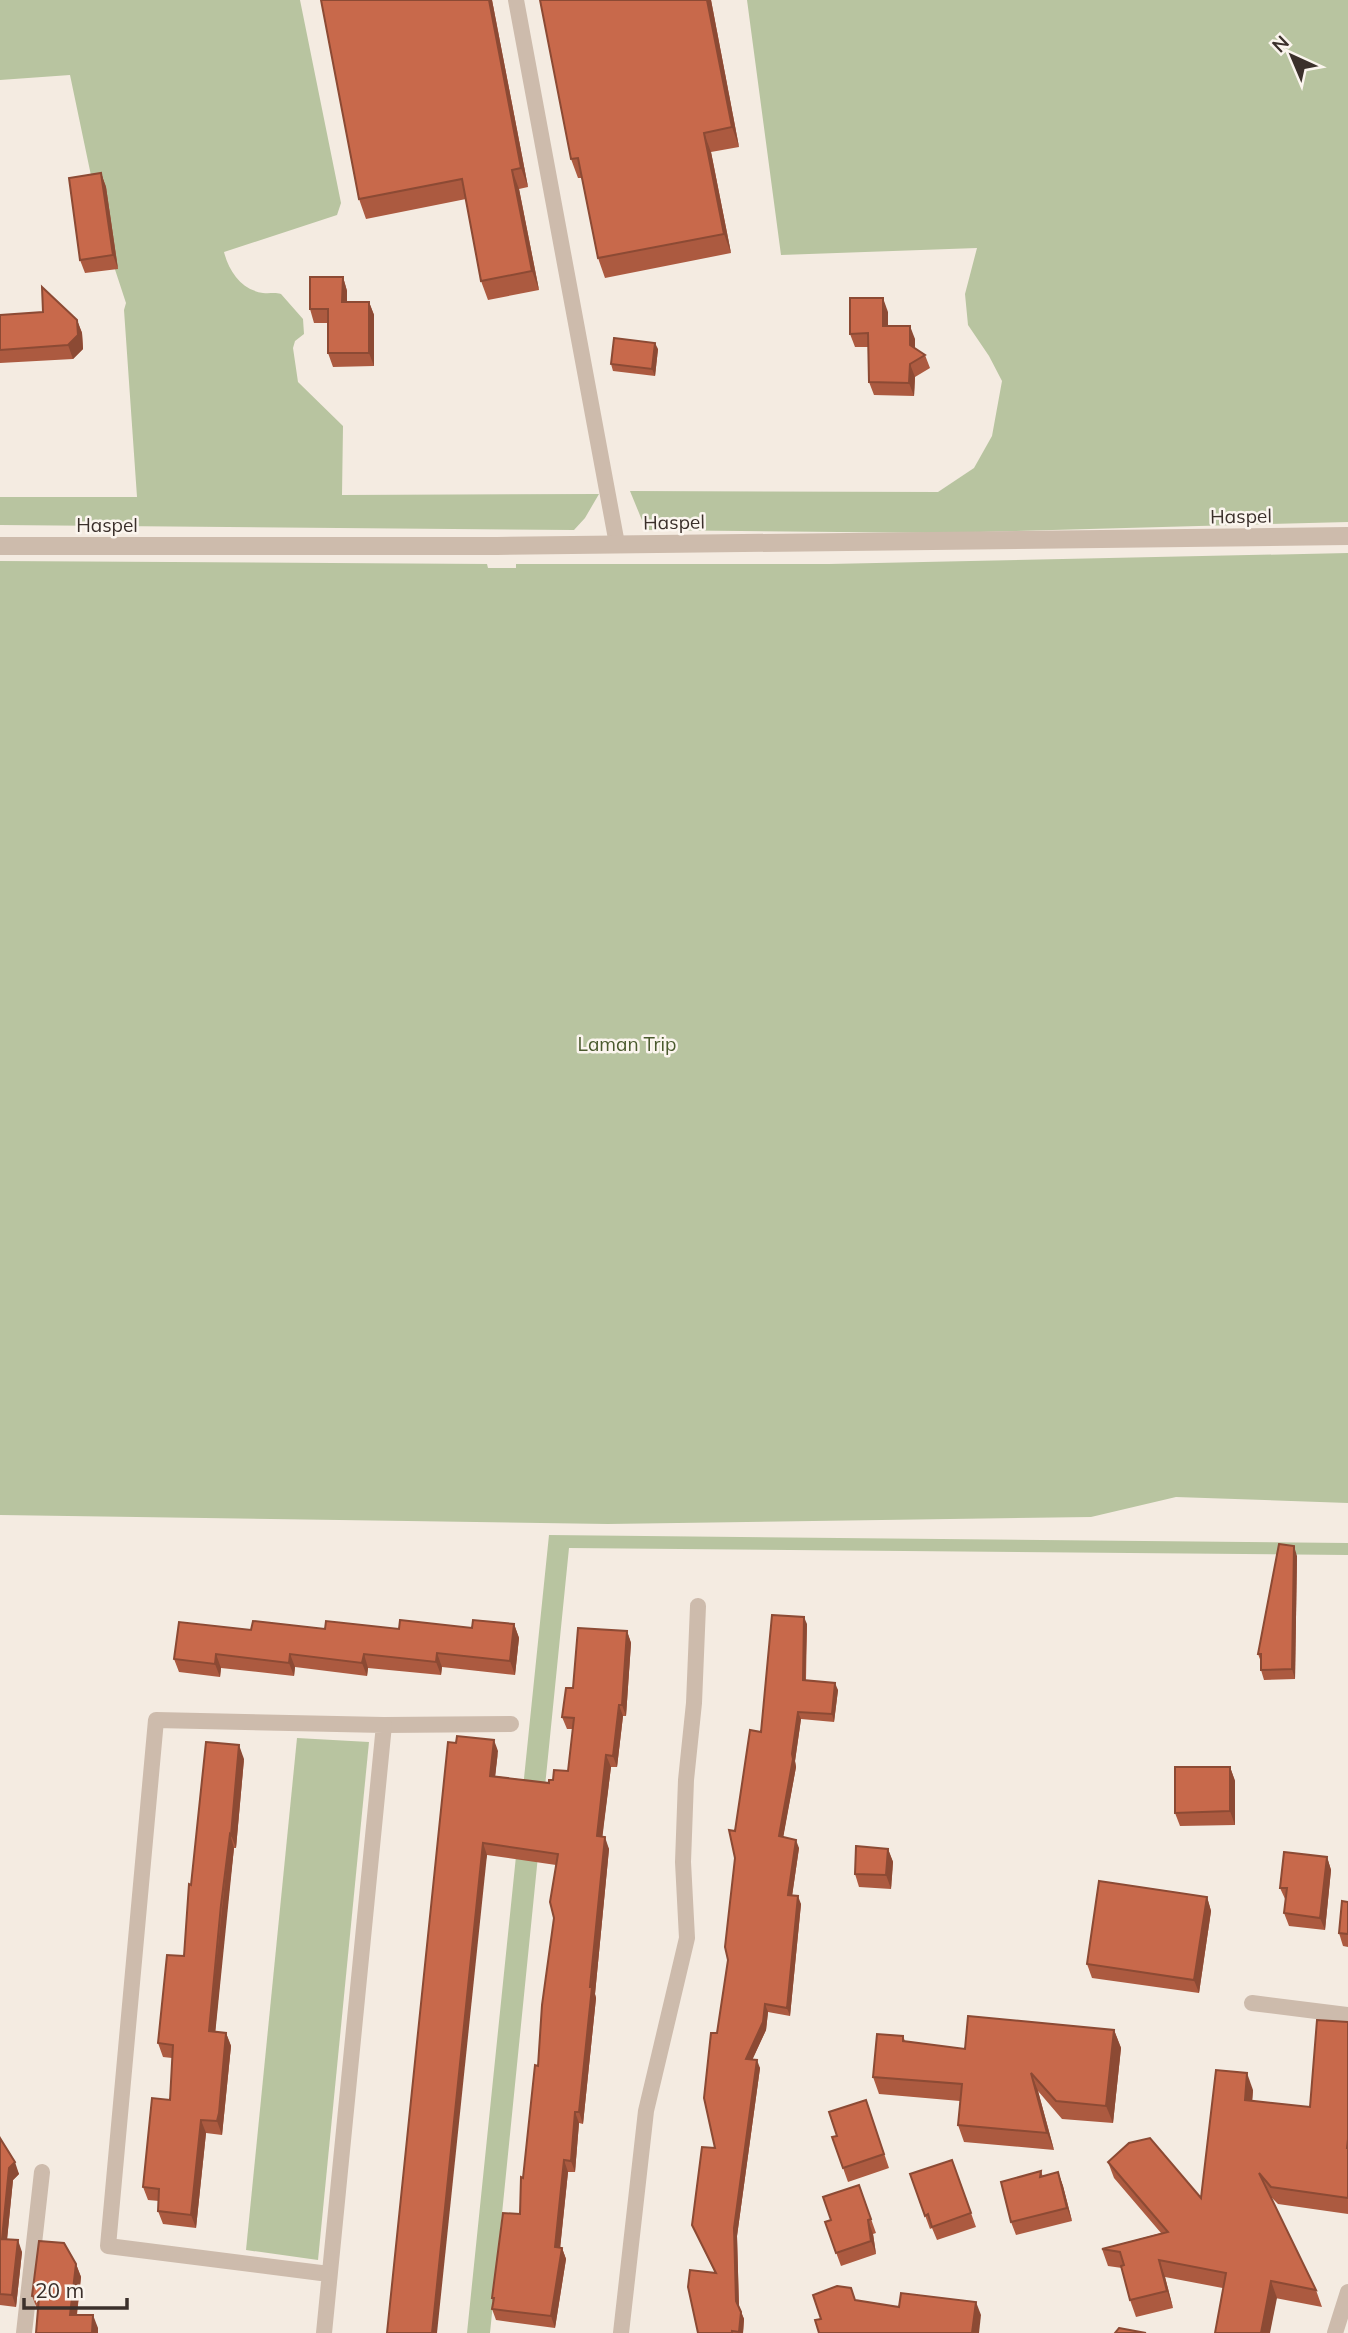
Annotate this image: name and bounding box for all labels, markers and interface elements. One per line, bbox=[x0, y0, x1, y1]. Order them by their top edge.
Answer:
north arrow bbox=[1257, 21, 1327, 91]
text: N bbox=[1267, 30, 1294, 57]
street label: Haspel bbox=[1210, 503, 1272, 529]
street label: Haspel bbox=[643, 509, 705, 535]
street label: Haspel bbox=[76, 513, 138, 537]
park label: Laman Trip bbox=[578, 1032, 676, 1056]
scale bar bbox=[24, 2266, 128, 2310]
text: 20 m bbox=[35, 2277, 84, 2303]

